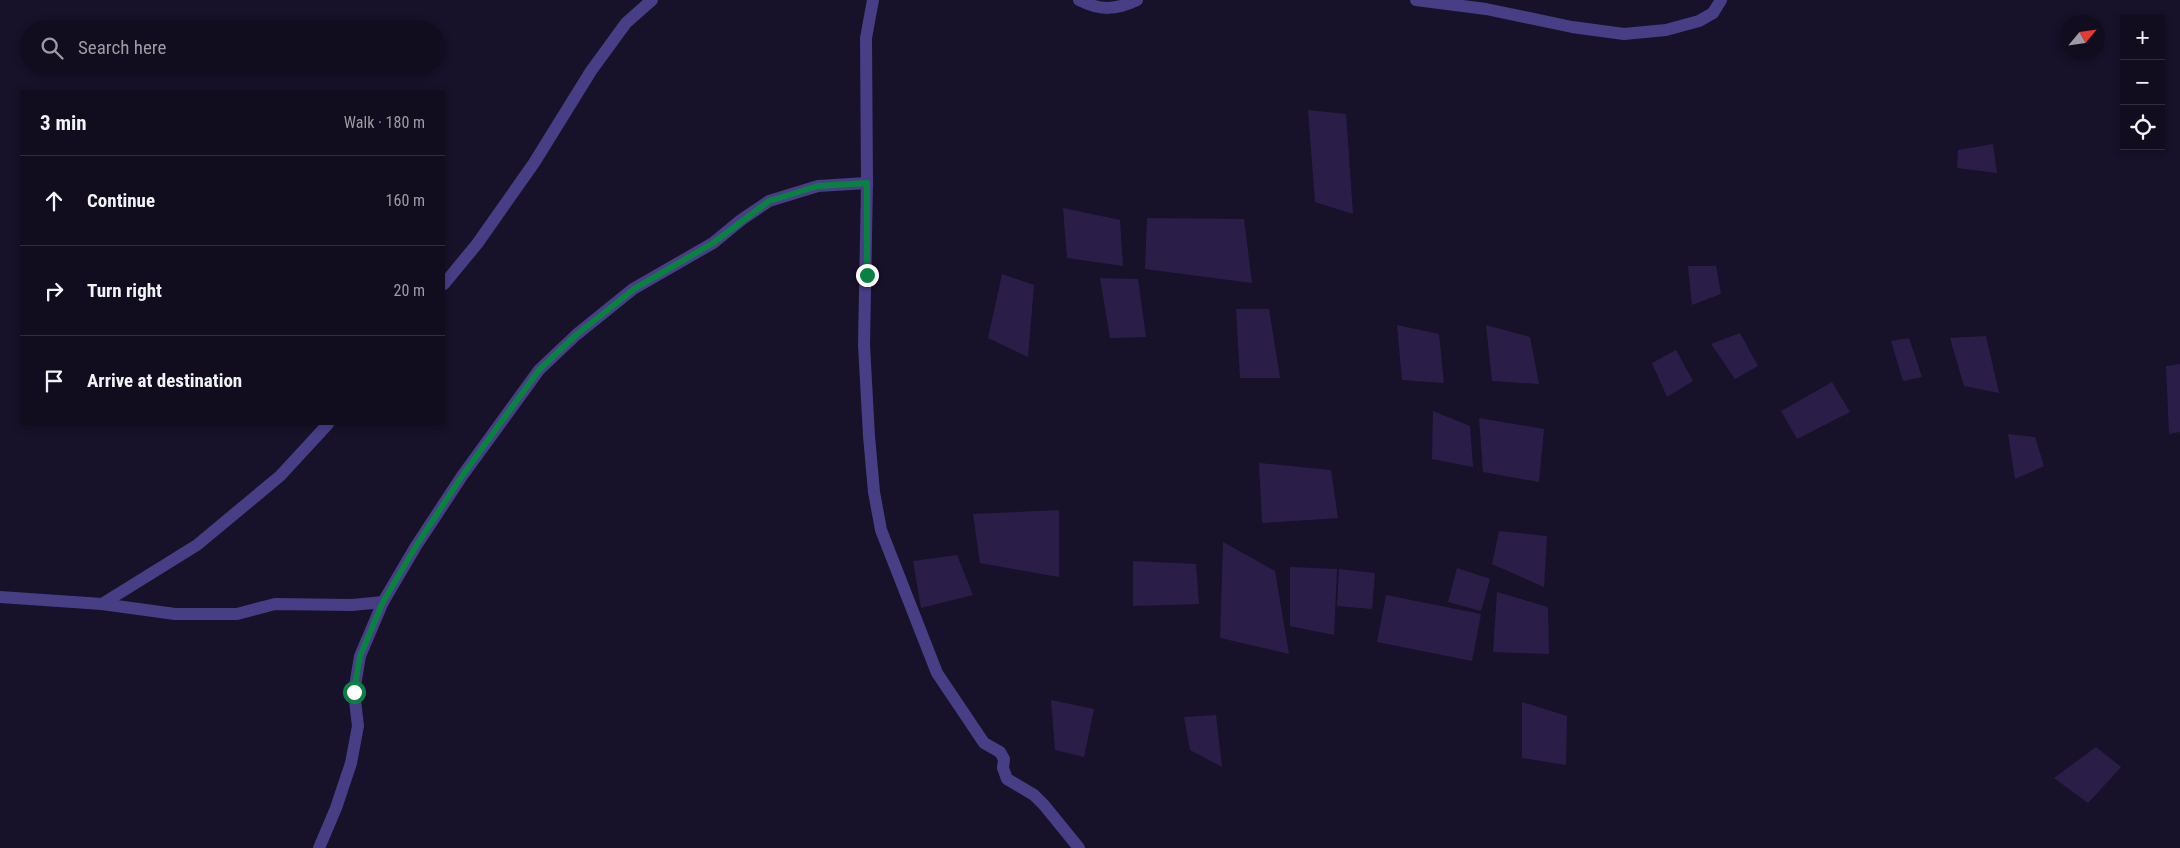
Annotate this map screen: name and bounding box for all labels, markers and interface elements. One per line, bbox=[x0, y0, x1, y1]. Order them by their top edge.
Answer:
north arrow bbox=[2060, 15, 2105, 60]
map controls bbox=[2120, 15, 2165, 150]
button: + bbox=[2120, 15, 2165, 60]
search box bbox=[20, 20, 445, 75]
icon: search bbox=[38, 34, 66, 62]
text: Search here bbox=[78, 36, 166, 59]
button: − bbox=[2120, 60, 2165, 105]
button: locate bbox=[2120, 105, 2165, 150]
text: 3 min bbox=[40, 111, 87, 135]
text: Walk · 180 m bbox=[344, 113, 425, 132]
icon: ahead bbox=[40, 187, 68, 215]
text: Continue bbox=[87, 189, 155, 212]
text: 160 m bbox=[386, 191, 425, 210]
route end bbox=[856, 264, 879, 287]
icon: right bbox=[40, 277, 68, 305]
text: Turn right bbox=[87, 279, 162, 302]
text: 20 m bbox=[393, 281, 425, 300]
icon: arrive bbox=[40, 367, 68, 395]
text: Arrive at destination bbox=[87, 369, 242, 392]
route start bbox=[343, 681, 366, 704]

